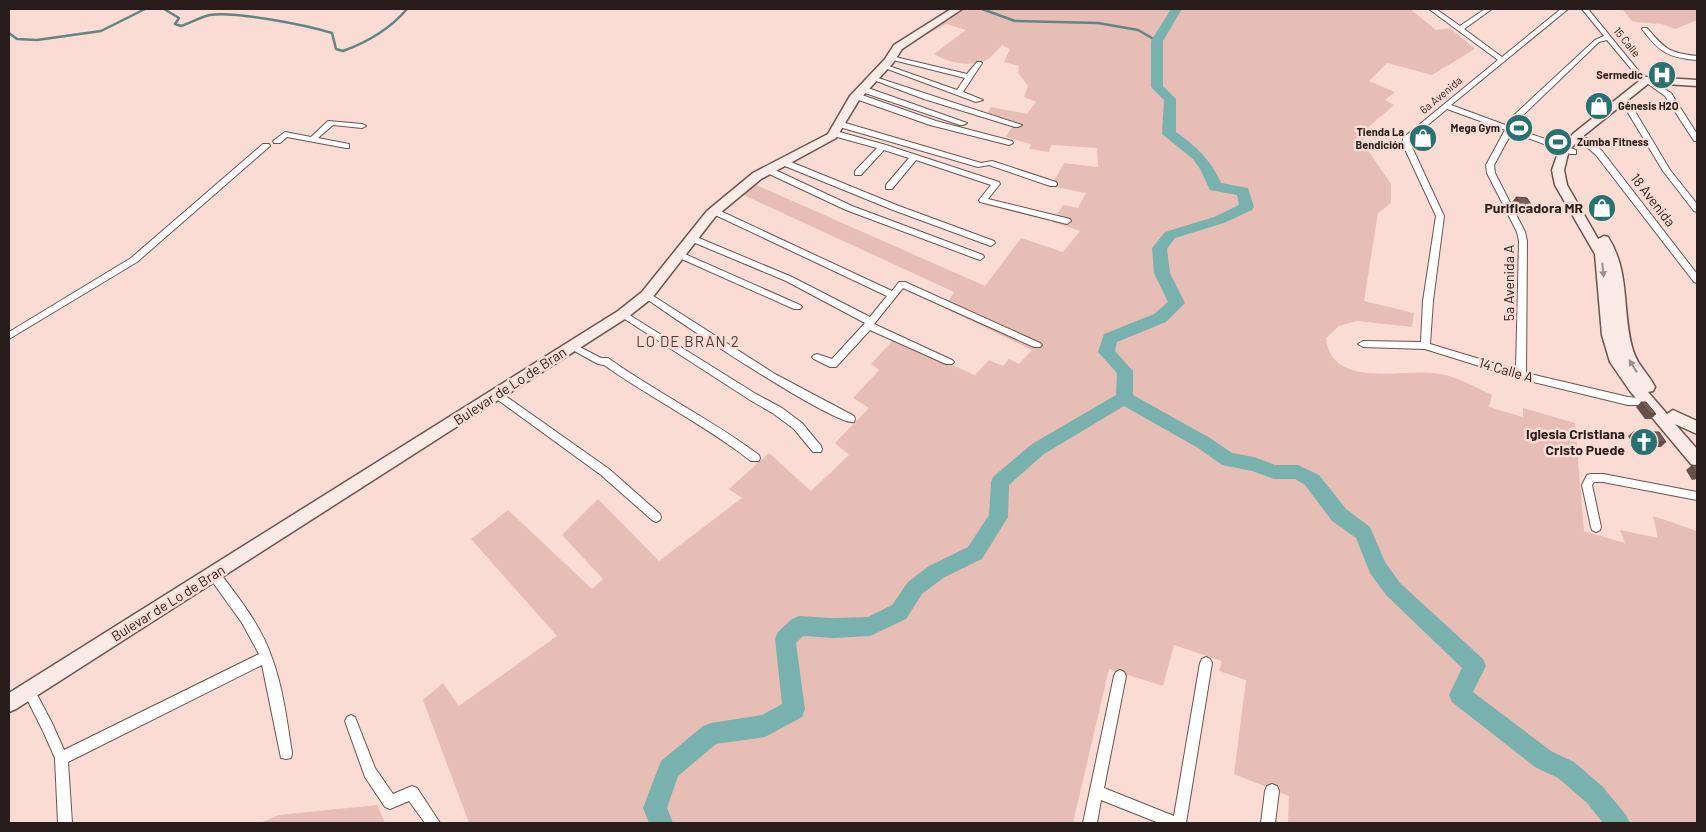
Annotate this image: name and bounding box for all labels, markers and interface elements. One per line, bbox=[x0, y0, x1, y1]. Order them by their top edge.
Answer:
street label: 15 Calle bbox=[1611, 24, 1643, 59]
hospital icon: Sermedic bbox=[1647, 60, 1677, 90]
place label: Sermedic bbox=[1596, 68, 1643, 81]
street label: 6a Avenida bbox=[1417, 73, 1464, 116]
shop icon: Génesis H2O bbox=[1584, 91, 1614, 121]
place label: Génesis H2O bbox=[1618, 99, 1679, 112]
sports icon: Mega Gym bbox=[1504, 113, 1534, 143]
place label: Mega Gym bbox=[1451, 121, 1500, 134]
shop icon: Tienda La Bendición bbox=[1408, 123, 1438, 153]
place label: Tienda La Bendición bbox=[1355, 125, 1404, 151]
sports icon: Zumba Fitness bbox=[1543, 127, 1573, 157]
place label: Zumba Fitness bbox=[1577, 135, 1649, 148]
street label: 18 Avenida bbox=[1627, 170, 1679, 230]
shop icon: Purificadora MR bbox=[1587, 193, 1617, 223]
place label: Purificadora MR bbox=[1484, 199, 1583, 216]
street label: 5a Avenida A bbox=[1500, 244, 1517, 321]
one-way arrow bbox=[1599, 262, 1607, 278]
district label: LO DE BRAN 2 bbox=[636, 332, 740, 350]
street label: Bulevar de Lo de Bran bbox=[450, 343, 569, 428]
street label: 14 Calle A bbox=[1477, 354, 1536, 386]
one-way arrow bbox=[1629, 360, 1638, 373]
place label: Iglesia Cristiana Cristo Puede bbox=[1526, 425, 1625, 458]
church icon: Iglesia Cristiana Cristo Puede bbox=[1629, 427, 1659, 457]
street label: Bulevar de Lo de Bran bbox=[108, 561, 228, 644]

